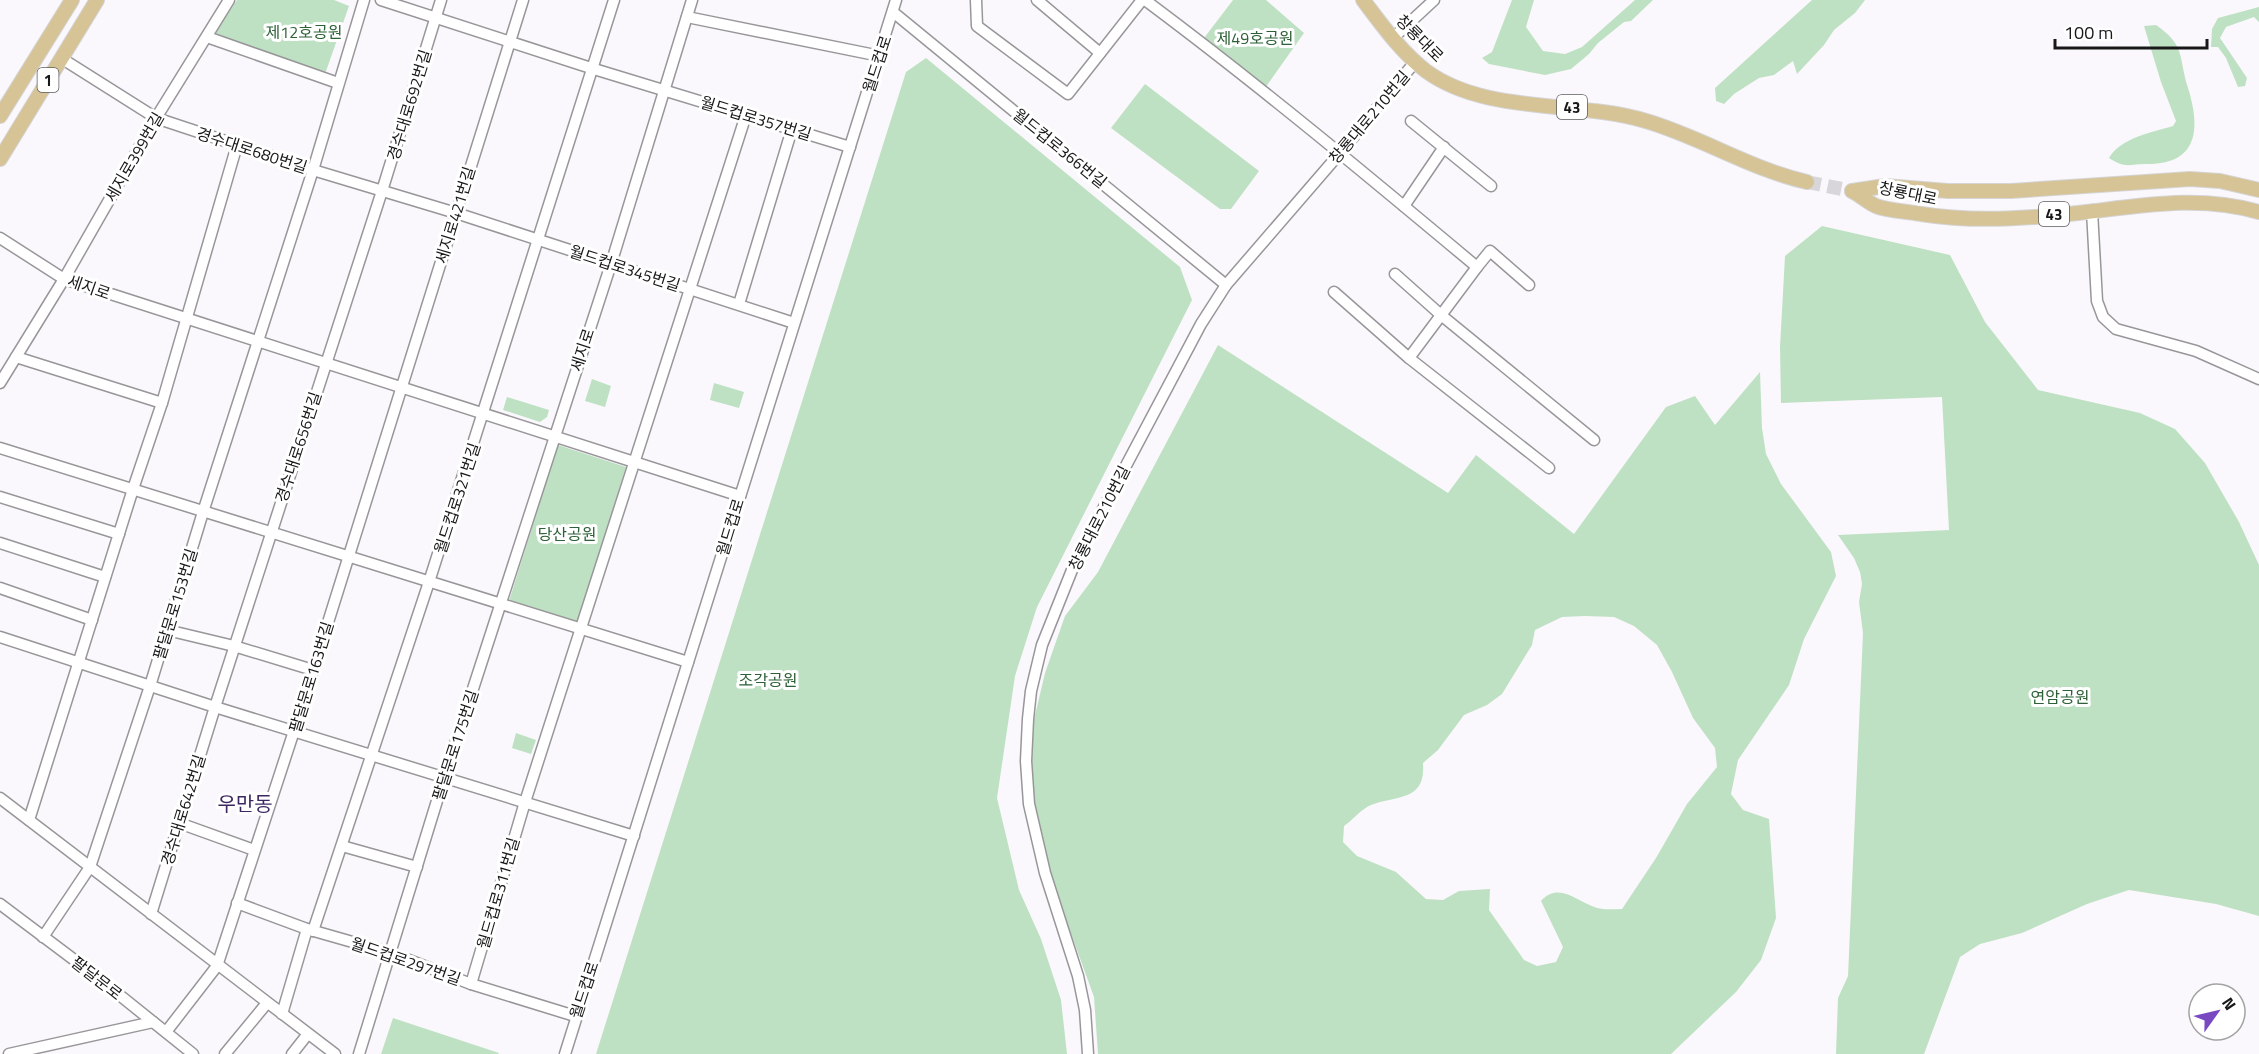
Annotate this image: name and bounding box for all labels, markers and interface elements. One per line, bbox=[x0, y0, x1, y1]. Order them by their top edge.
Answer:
street label: 창룡대로 bbox=[1391, 9, 1449, 67]
scale bar bbox=[2055, 12, 2206, 50]
text: 100 m bbox=[2064, 19, 2113, 46]
park label: 제12호공원 bbox=[266, 20, 342, 44]
park label: 제49호공원 bbox=[1217, 26, 1293, 50]
street label: 월드컵로 bbox=[856, 32, 898, 96]
street label: 경수대로692번길 bbox=[381, 46, 437, 164]
street label: 창룡대로210번길 bbox=[1323, 65, 1415, 169]
road number: 1 bbox=[38, 68, 58, 92]
street label: 월드컵로357번길 bbox=[697, 90, 815, 146]
road number: 43 bbox=[1557, 95, 1587, 119]
street label: 월드컵로366번길 bbox=[1008, 102, 1112, 194]
street label: 세지로399번길 bbox=[98, 107, 170, 207]
street label: 경수대로680번길 bbox=[194, 121, 310, 179]
street label: 세지로421번길 bbox=[429, 163, 481, 267]
street label: 창룡대로 bbox=[1877, 175, 1940, 211]
road number: 43 bbox=[2039, 202, 2069, 226]
street label: 월드컵로345번길 bbox=[567, 239, 683, 297]
street label: 세지로 bbox=[64, 268, 114, 306]
street label: 세지로 bbox=[564, 325, 600, 375]
street label: 경수대로656번길 bbox=[269, 389, 327, 505]
street label: 월드컵로321번길 bbox=[428, 440, 486, 556]
street label: 창룡대로210번길 bbox=[1062, 461, 1136, 575]
street label: 월드컵로 bbox=[710, 495, 750, 559]
park label: 당산공원 bbox=[538, 522, 596, 546]
street label: 팔달문로153번길 bbox=[147, 545, 203, 663]
street label: 팔달문로163번길 bbox=[283, 618, 339, 736]
park label: 조각공원 bbox=[739, 668, 797, 692]
park label: 연암공원 bbox=[2031, 685, 2089, 709]
street label: 팔달문로175번길 bbox=[426, 687, 484, 803]
street label: 경수대로642번길 bbox=[155, 751, 211, 869]
district label: 우만동 bbox=[217, 788, 273, 819]
street label: 월드컵로311번길 bbox=[471, 834, 525, 952]
street label: 월드컵로297번길 bbox=[348, 931, 464, 991]
street label: 팔달문로 bbox=[66, 950, 128, 1006]
street label: 월드컵로 bbox=[563, 958, 605, 1022]
north arrow bbox=[2187, 982, 2247, 1042]
text: N bbox=[2216, 992, 2242, 1015]

